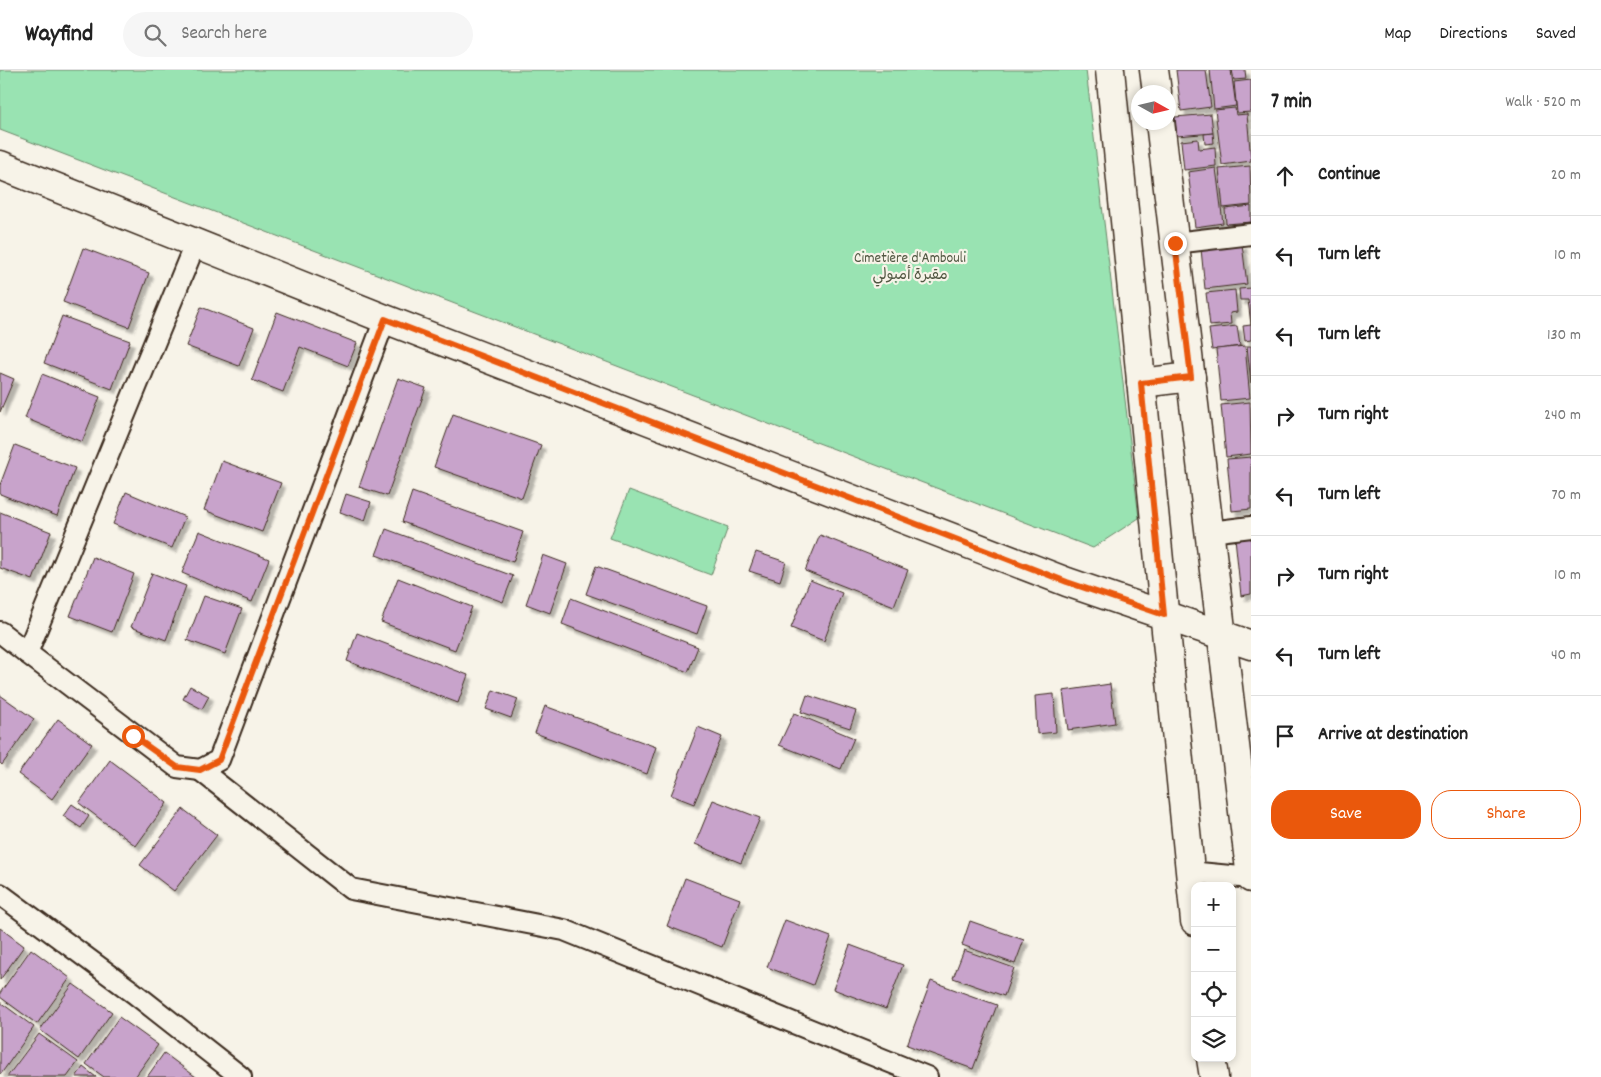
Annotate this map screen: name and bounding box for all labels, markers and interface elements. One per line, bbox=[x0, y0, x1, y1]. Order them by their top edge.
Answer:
search box bbox=[123, 12, 473, 57]
text: Wayfind bbox=[25, 18, 93, 52]
icon: search bbox=[141, 21, 169, 49]
text: Search here bbox=[181, 21, 267, 48]
text: Map bbox=[1384, 22, 1411, 47]
text: Directions bbox=[1439, 22, 1508, 47]
text: Saved bbox=[1536, 22, 1576, 47]
north arrow bbox=[1131, 85, 1176, 130]
text: 7 min bbox=[1271, 88, 1312, 118]
text: Walk · 520 m bbox=[1505, 91, 1581, 114]
icon: ahead bbox=[1271, 162, 1299, 190]
text: Continue bbox=[1318, 162, 1380, 189]
text: 20 m bbox=[1551, 164, 1581, 187]
route end bbox=[1164, 232, 1187, 255]
icon: left bbox=[1271, 242, 1299, 270]
text: Turn left bbox=[1318, 242, 1381, 269]
text: 10 m bbox=[1554, 244, 1581, 267]
park label: Cimetière d'Ambouli مقبرة أمبولي bbox=[854, 248, 966, 287]
icon: left bbox=[1271, 322, 1299, 350]
text: Turn left bbox=[1318, 322, 1381, 349]
text: 130 m bbox=[1547, 324, 1581, 347]
icon: right bbox=[1271, 402, 1299, 430]
text: Turn right bbox=[1318, 402, 1389, 429]
text: 240 m bbox=[1544, 404, 1581, 427]
icon: left bbox=[1271, 482, 1299, 510]
text: Turn left bbox=[1318, 482, 1381, 509]
text: 70 m bbox=[1551, 484, 1581, 507]
icon: right bbox=[1271, 562, 1299, 590]
text: Turn right bbox=[1318, 562, 1389, 589]
text: 10 m bbox=[1554, 564, 1581, 587]
icon: left bbox=[1271, 642, 1299, 670]
text: Turn left bbox=[1318, 642, 1381, 669]
text: 40 m bbox=[1551, 644, 1581, 667]
icon: arrive bbox=[1271, 722, 1299, 750]
text: Arrive at destination bbox=[1318, 722, 1468, 749]
route start bbox=[122, 725, 145, 748]
button: Save bbox=[1271, 790, 1421, 839]
button: Share bbox=[1431, 790, 1581, 839]
map controls bbox=[1191, 882, 1236, 1062]
button: + bbox=[1191, 882, 1236, 927]
button: − bbox=[1191, 927, 1236, 972]
button: locate bbox=[1191, 972, 1236, 1017]
button: layers bbox=[1191, 1017, 1236, 1062]

